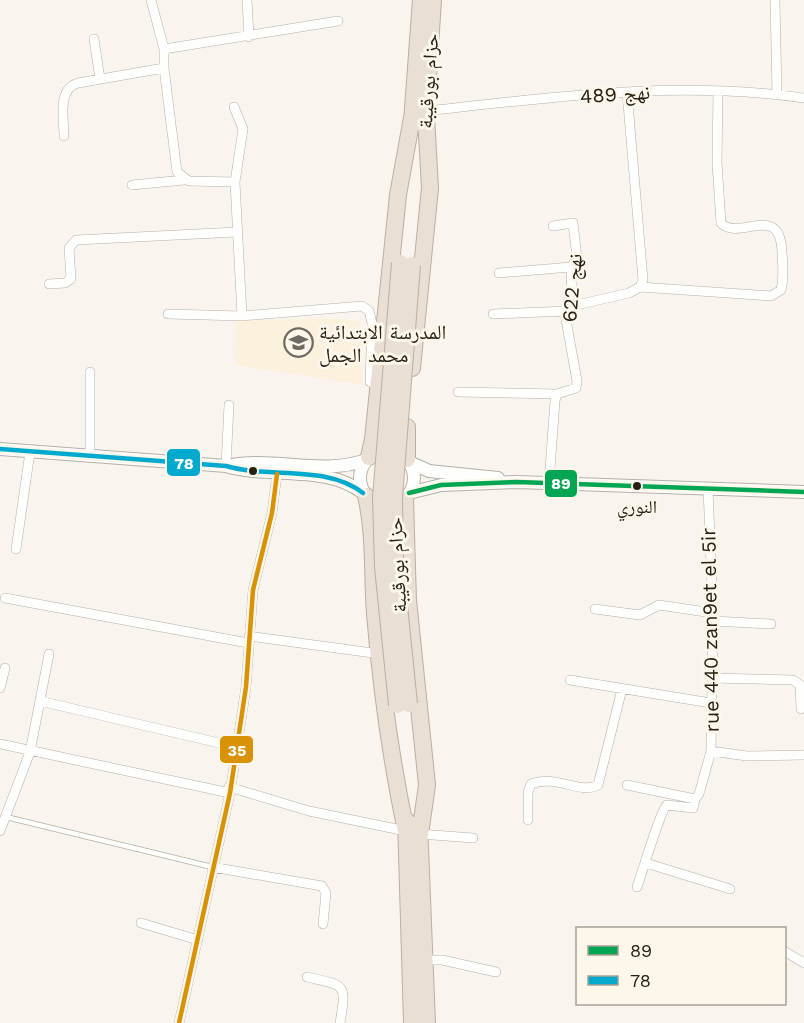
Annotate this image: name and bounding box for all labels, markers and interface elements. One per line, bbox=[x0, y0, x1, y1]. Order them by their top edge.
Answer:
street label: حزام بورقيبة bbox=[413, 32, 445, 129]
street label: نهج 489 bbox=[579, 80, 651, 109]
street label: نهج 622 bbox=[557, 253, 588, 323]
place label: المدرسة الابتدائية محمد الجمل bbox=[319, 320, 446, 367]
school or university icon: المدرسة الابتدائية محمد الجمل bbox=[282, 327, 314, 359]
line badge: 78 bbox=[166, 448, 201, 477]
text: 78 bbox=[174, 454, 194, 473]
unlabelled marker bbox=[247, 465, 259, 477]
line badge: 89 bbox=[544, 469, 578, 498]
text: 89 bbox=[551, 474, 571, 493]
marker: النوري bbox=[631, 480, 643, 492]
place label: النوري bbox=[617, 496, 657, 522]
street label: حزام بورقيبة bbox=[383, 516, 413, 613]
street label: rue 440 zan9et el 5ir bbox=[696, 527, 724, 733]
line badge: 35 bbox=[219, 735, 254, 764]
text: 35 bbox=[228, 741, 246, 760]
legend bbox=[576, 927, 786, 1005]
text: 89 bbox=[630, 940, 652, 961]
text: 78 bbox=[630, 970, 651, 991]

